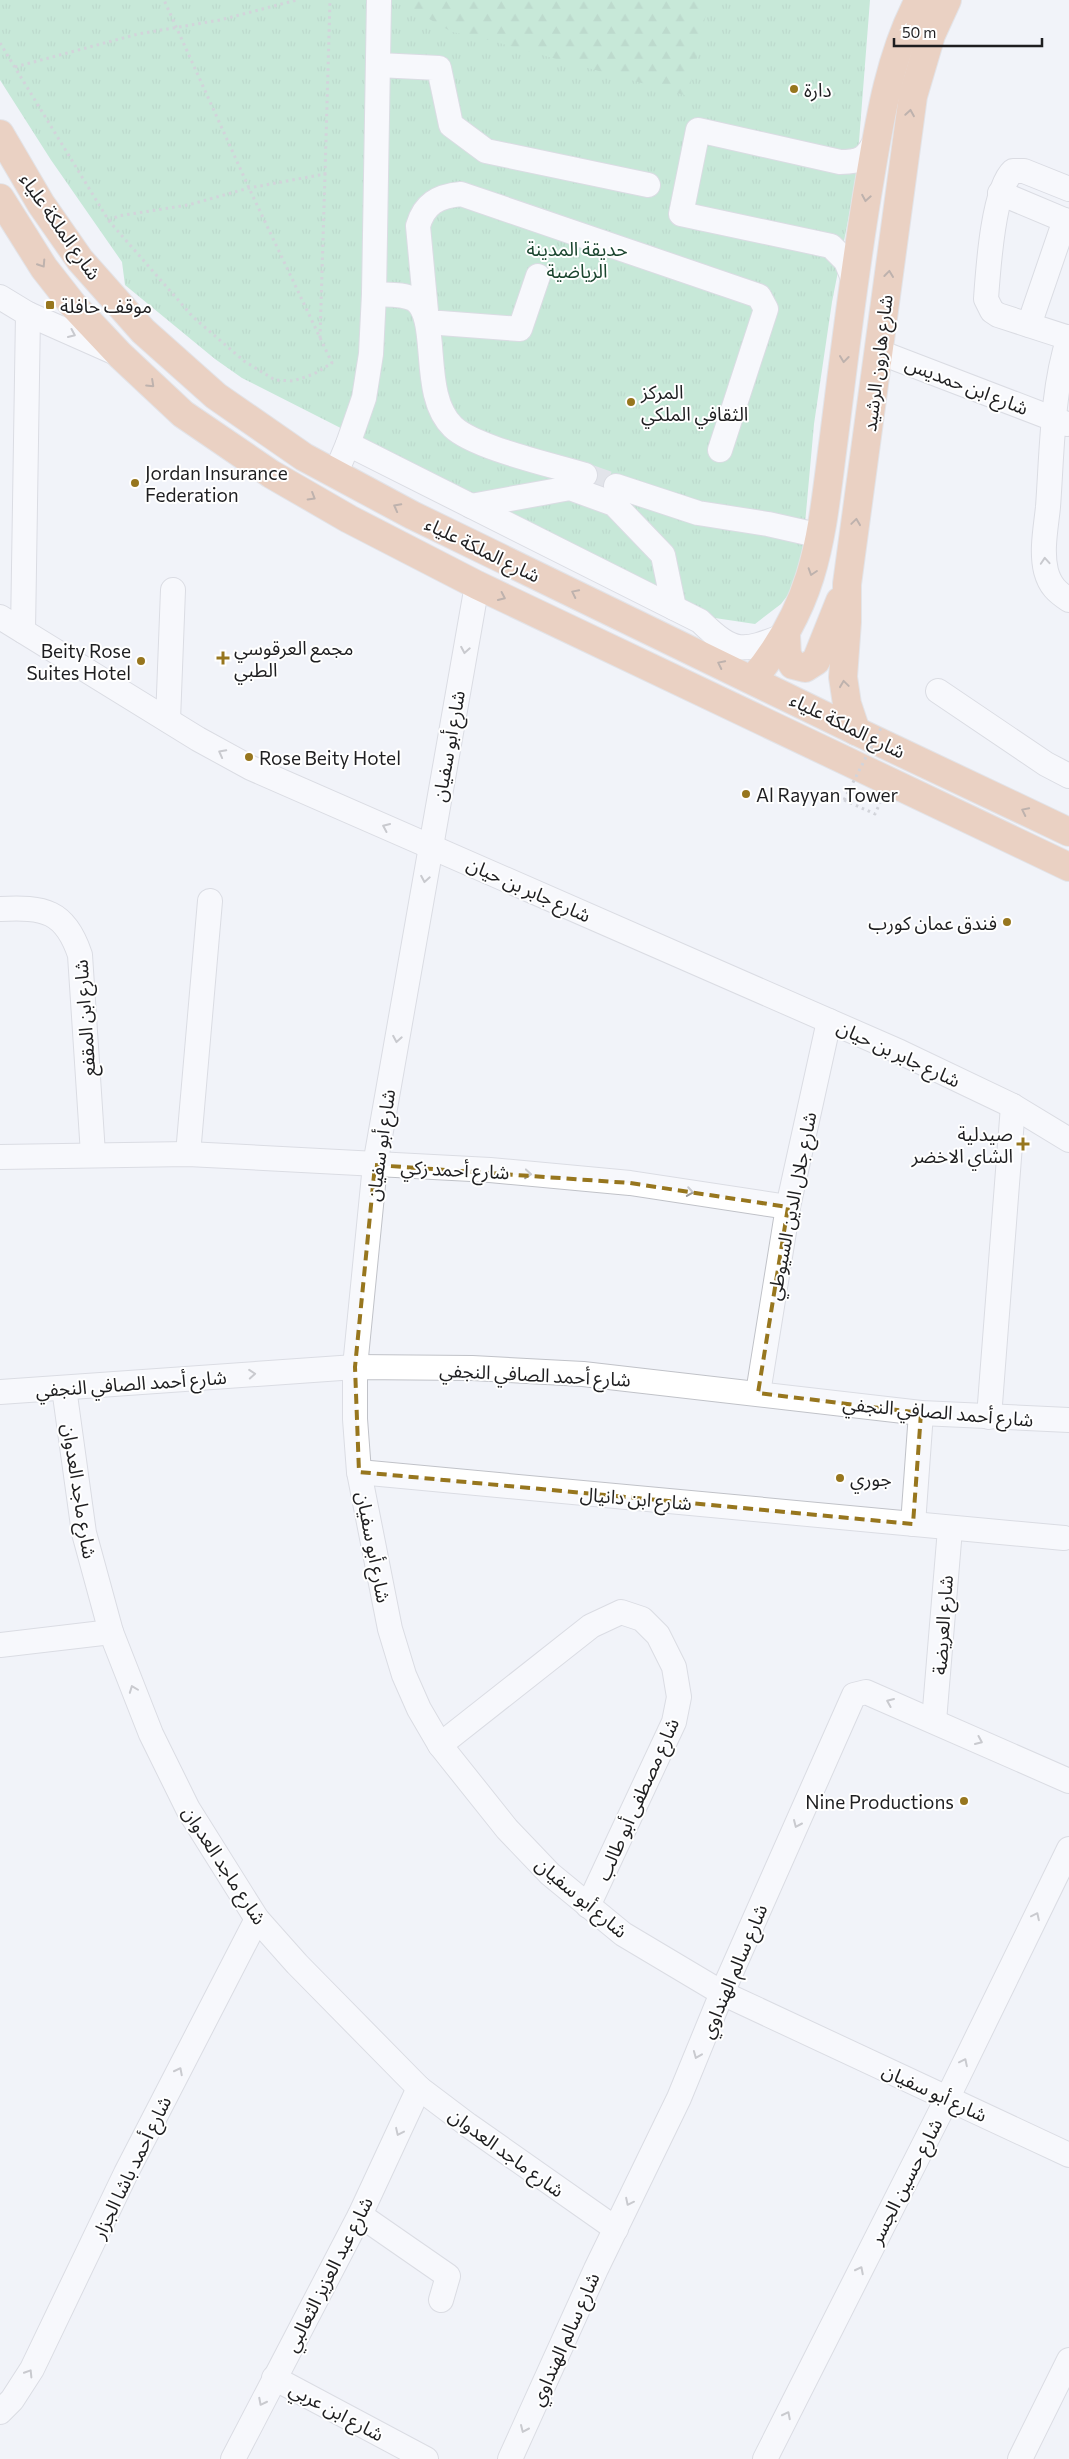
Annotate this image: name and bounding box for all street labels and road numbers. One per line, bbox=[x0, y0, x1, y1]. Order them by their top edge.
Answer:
street label: شارع الملكة علياء bbox=[13, 168, 106, 286]
street label: شارع هارون الرشيد bbox=[857, 293, 900, 433]
street label: شارع ابن حمديس bbox=[901, 351, 1032, 422]
street label: شارع الملكة علياء bbox=[420, 511, 544, 589]
street label: شارع الملكة علياء bbox=[785, 687, 909, 765]
street label: شارع أبو سفيان bbox=[427, 688, 472, 804]
street label: شارع جابر بن حيان bbox=[462, 851, 594, 929]
street label: شارع ابن المقفع bbox=[68, 958, 104, 1077]
street label: شارع جابر بن حيان bbox=[833, 1014, 964, 1094]
street label: شارع أبو سفيان bbox=[361, 1088, 402, 1203]
street label: شارع جلال الدين السيوطي bbox=[761, 1110, 825, 1303]
street label: شارع أحمد زكي bbox=[400, 1155, 510, 1188]
street label: شارع أحمد الصافي النجفي bbox=[438, 1358, 631, 1395]
street label: شارع أحمد الصافي النجفي bbox=[35, 1365, 228, 1406]
street label: شارع أحمد الصافي النجفي bbox=[841, 1391, 1034, 1435]
street label: شارع ماجد العدوان bbox=[55, 1422, 102, 1561]
street label: شارع ابن دانيال bbox=[579, 1482, 693, 1517]
street label: شارع أبو سفيان bbox=[349, 1489, 396, 1605]
street label: شارع العريضة bbox=[927, 1574, 960, 1676]
street label: شارع مصطفى أبو طالب bbox=[591, 1714, 686, 1885]
street label: شارع ماجد العدوان bbox=[176, 1801, 272, 1930]
street label: شارع أبو سفيان bbox=[529, 1852, 633, 1944]
street label: شارع سالم الهنداوي bbox=[694, 1900, 776, 2043]
street label: شارع أبو سفيان bbox=[878, 2058, 991, 2129]
street label: شارع أحمد باشا الجزار bbox=[86, 2092, 178, 2244]
street label: شارع ماجد العدوان bbox=[443, 2103, 569, 2204]
street label: شارع حسين الجسر bbox=[863, 2114, 949, 2250]
street label: شارع عبد العزيز الثعالبي bbox=[279, 2193, 381, 2357]
street label: شارع سالم الهنداوي bbox=[524, 2269, 608, 2411]
street label: شارع ابن عربي bbox=[284, 2377, 388, 2449]

